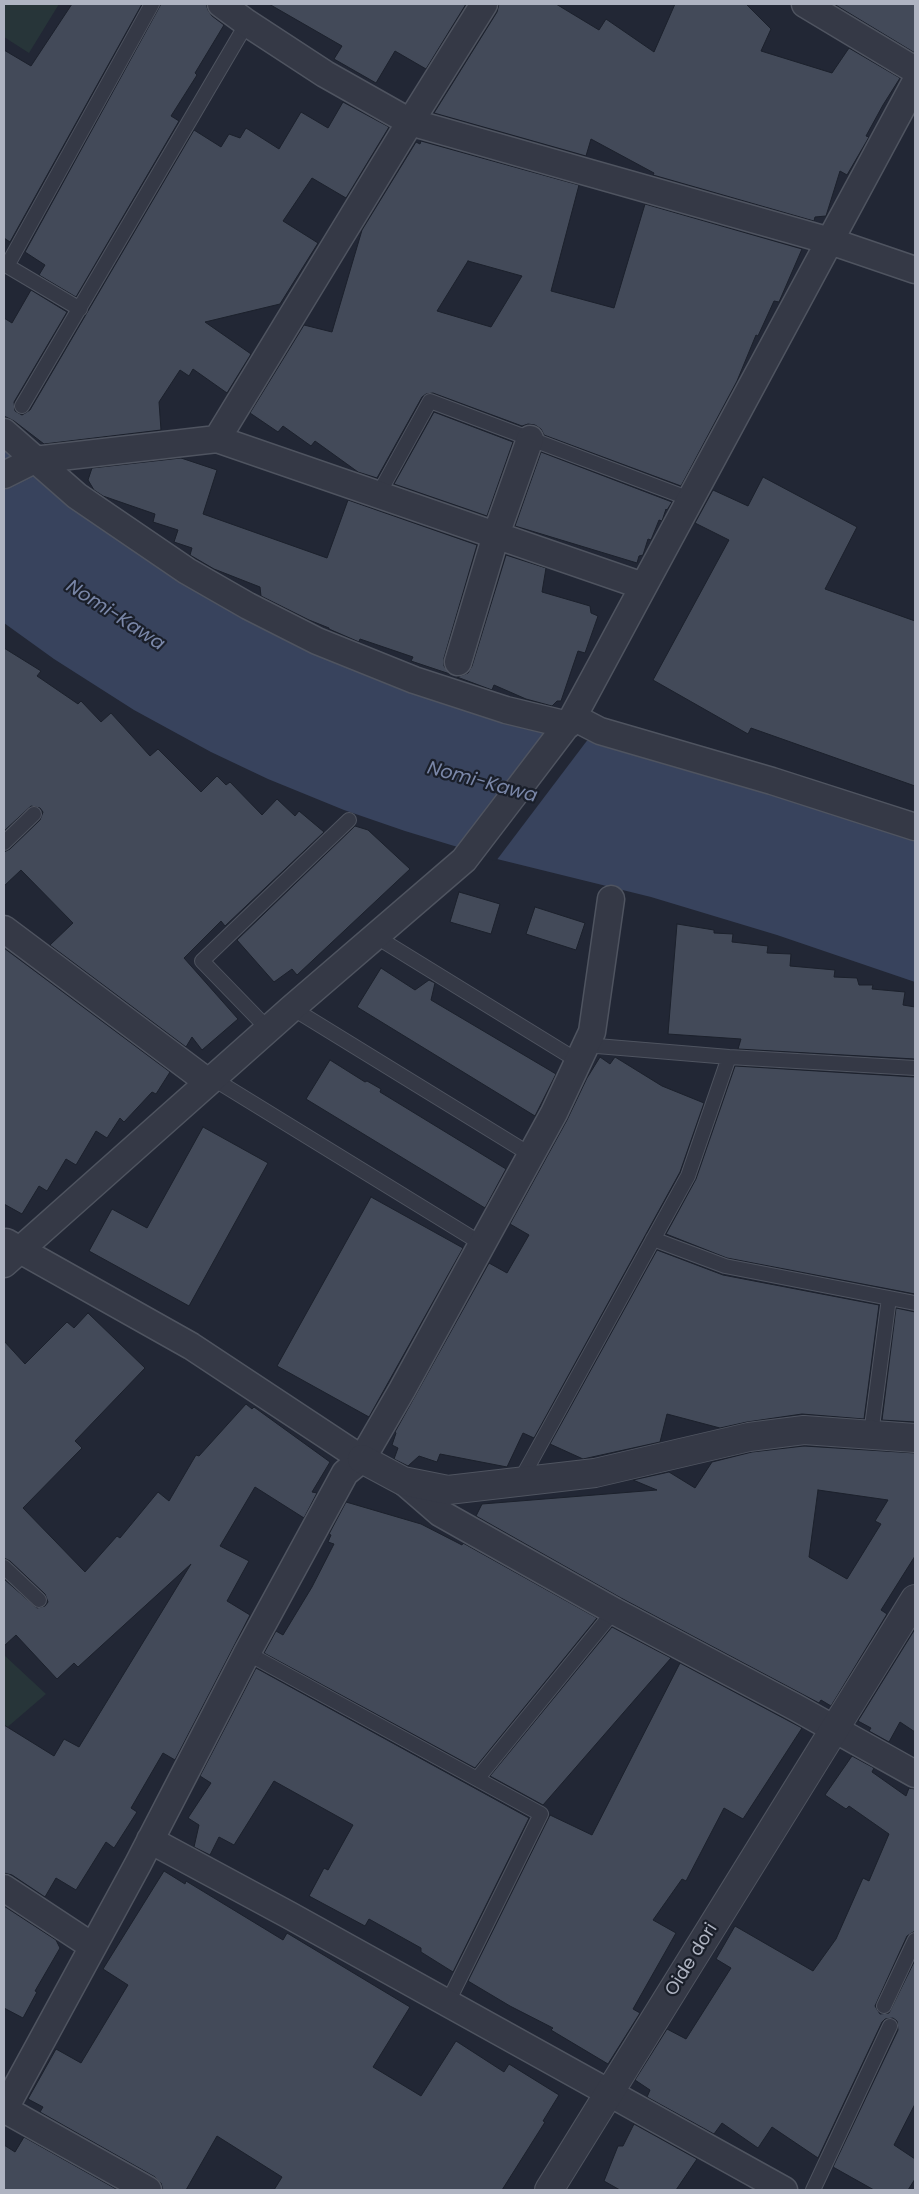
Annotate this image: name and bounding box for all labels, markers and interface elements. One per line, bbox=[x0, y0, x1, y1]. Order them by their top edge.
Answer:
water label: Nomi-Kawa bbox=[61, 576, 169, 656]
water label: Nomi-Kawa bbox=[425, 757, 539, 809]
street label: Oide dori bbox=[661, 1920, 723, 2000]

